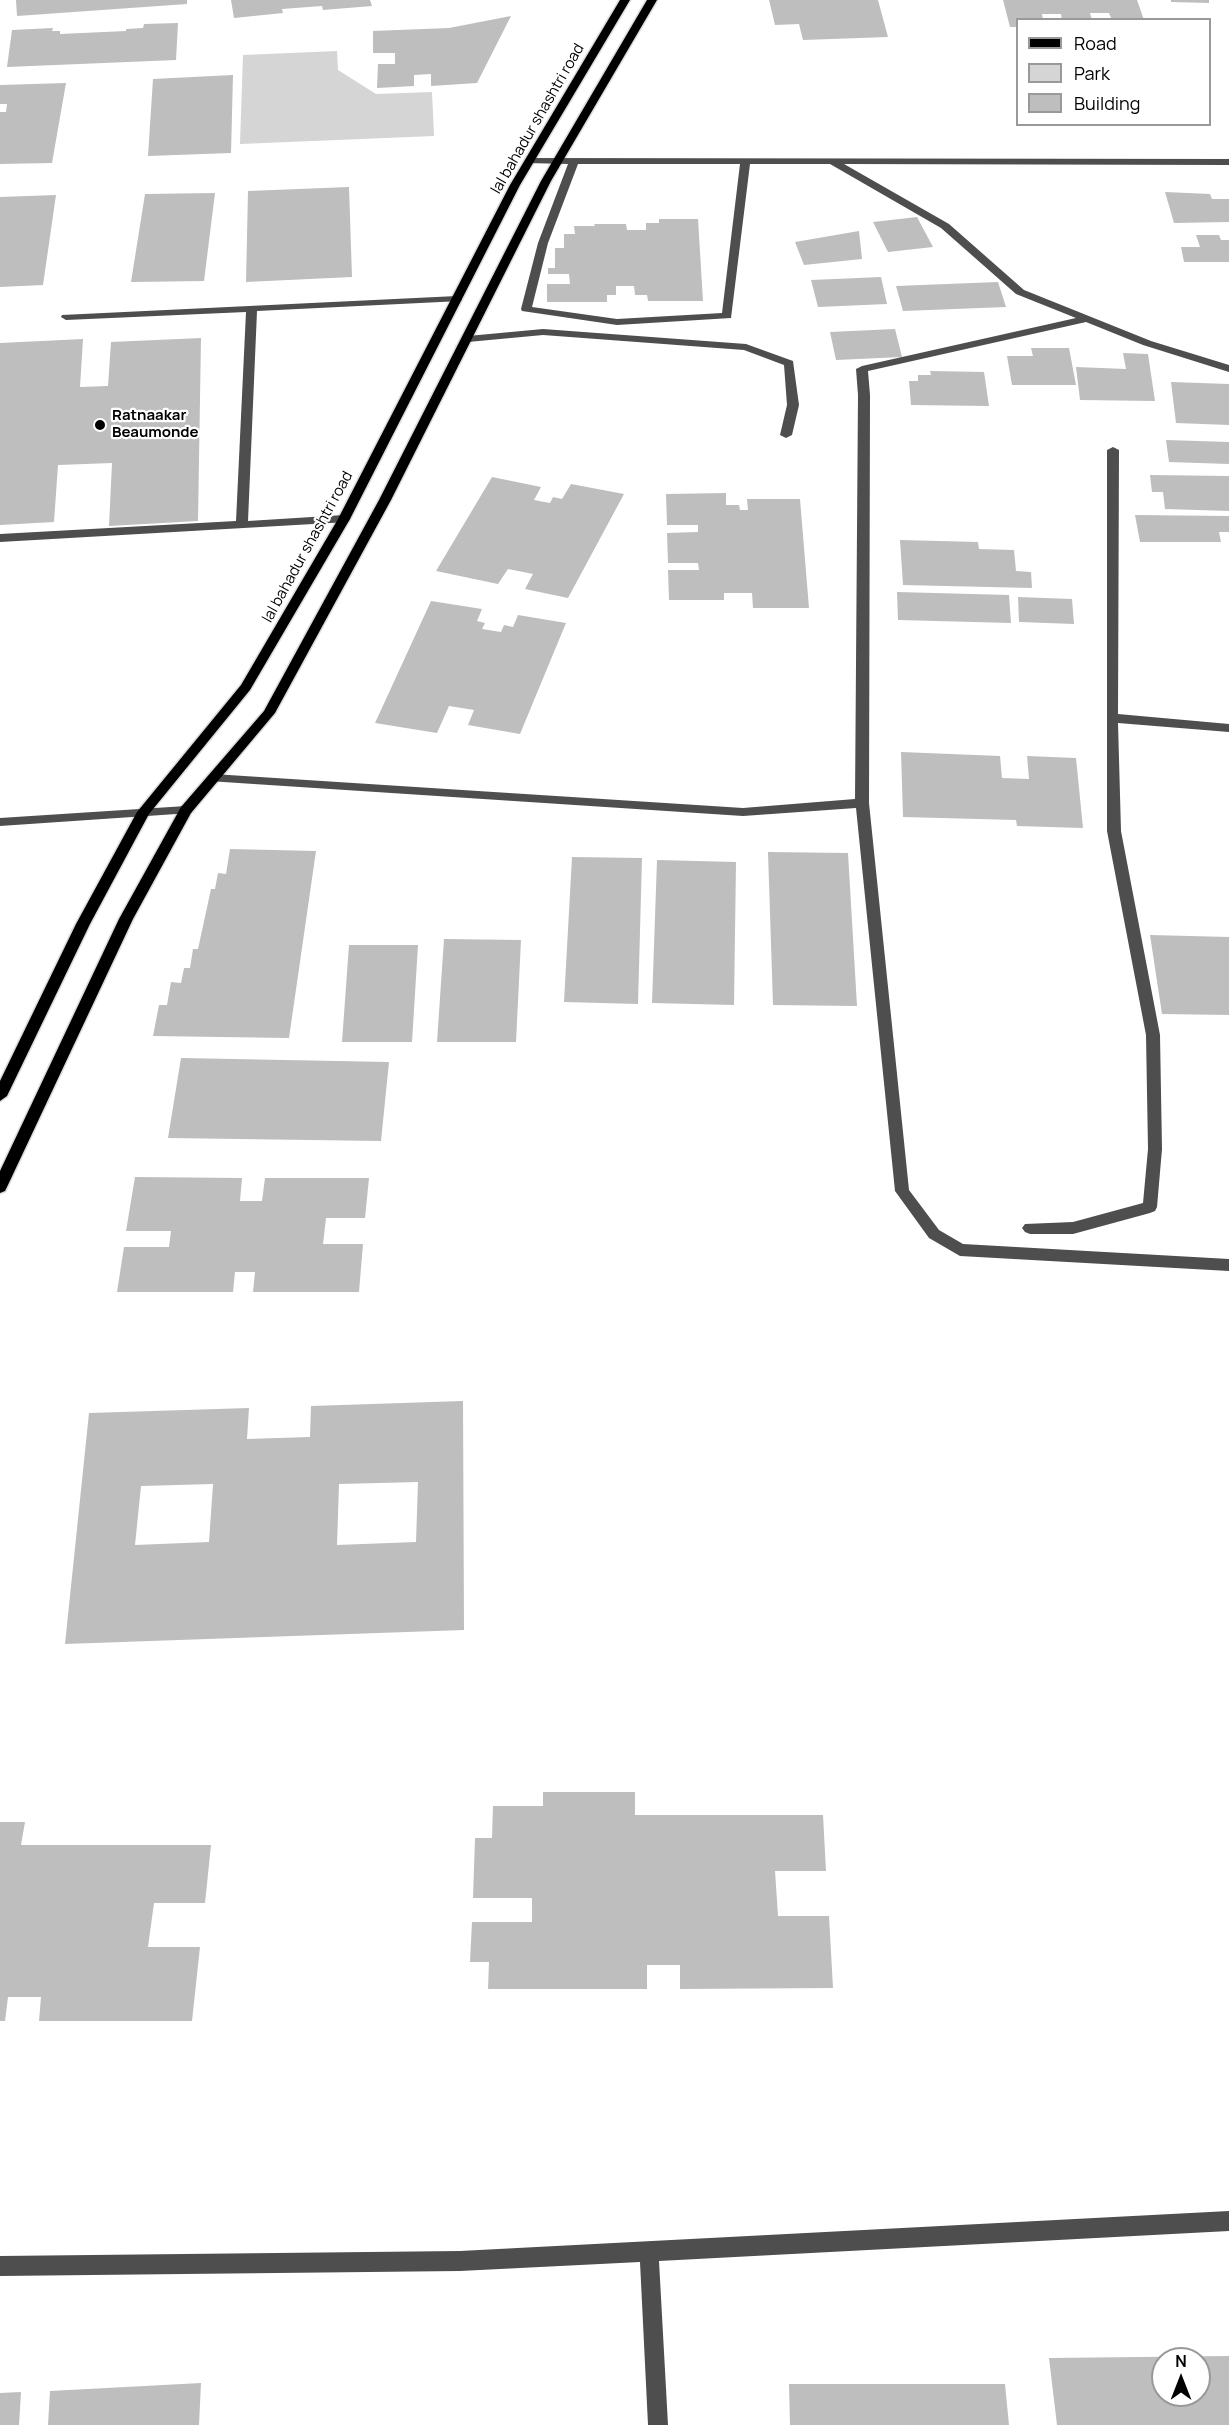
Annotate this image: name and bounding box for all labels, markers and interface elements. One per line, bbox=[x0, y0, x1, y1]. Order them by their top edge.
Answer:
legend bbox=[1016, 18, 1211, 126]
text: Road bbox=[1074, 31, 1117, 55]
street label: lal bahadur shashtri road bbox=[488, 41, 588, 197]
text: Park bbox=[1074, 61, 1110, 85]
text: Building bbox=[1074, 91, 1140, 115]
place label: Ratnaakar Beaumonde bbox=[112, 407, 199, 442]
marker: Ratnaakar Beaumonde bbox=[93, 418, 107, 432]
street label: lal bahadur shashtri road bbox=[259, 468, 357, 626]
north arrow bbox=[1151, 2347, 1211, 2407]
text: N bbox=[1175, 2350, 1187, 2372]

